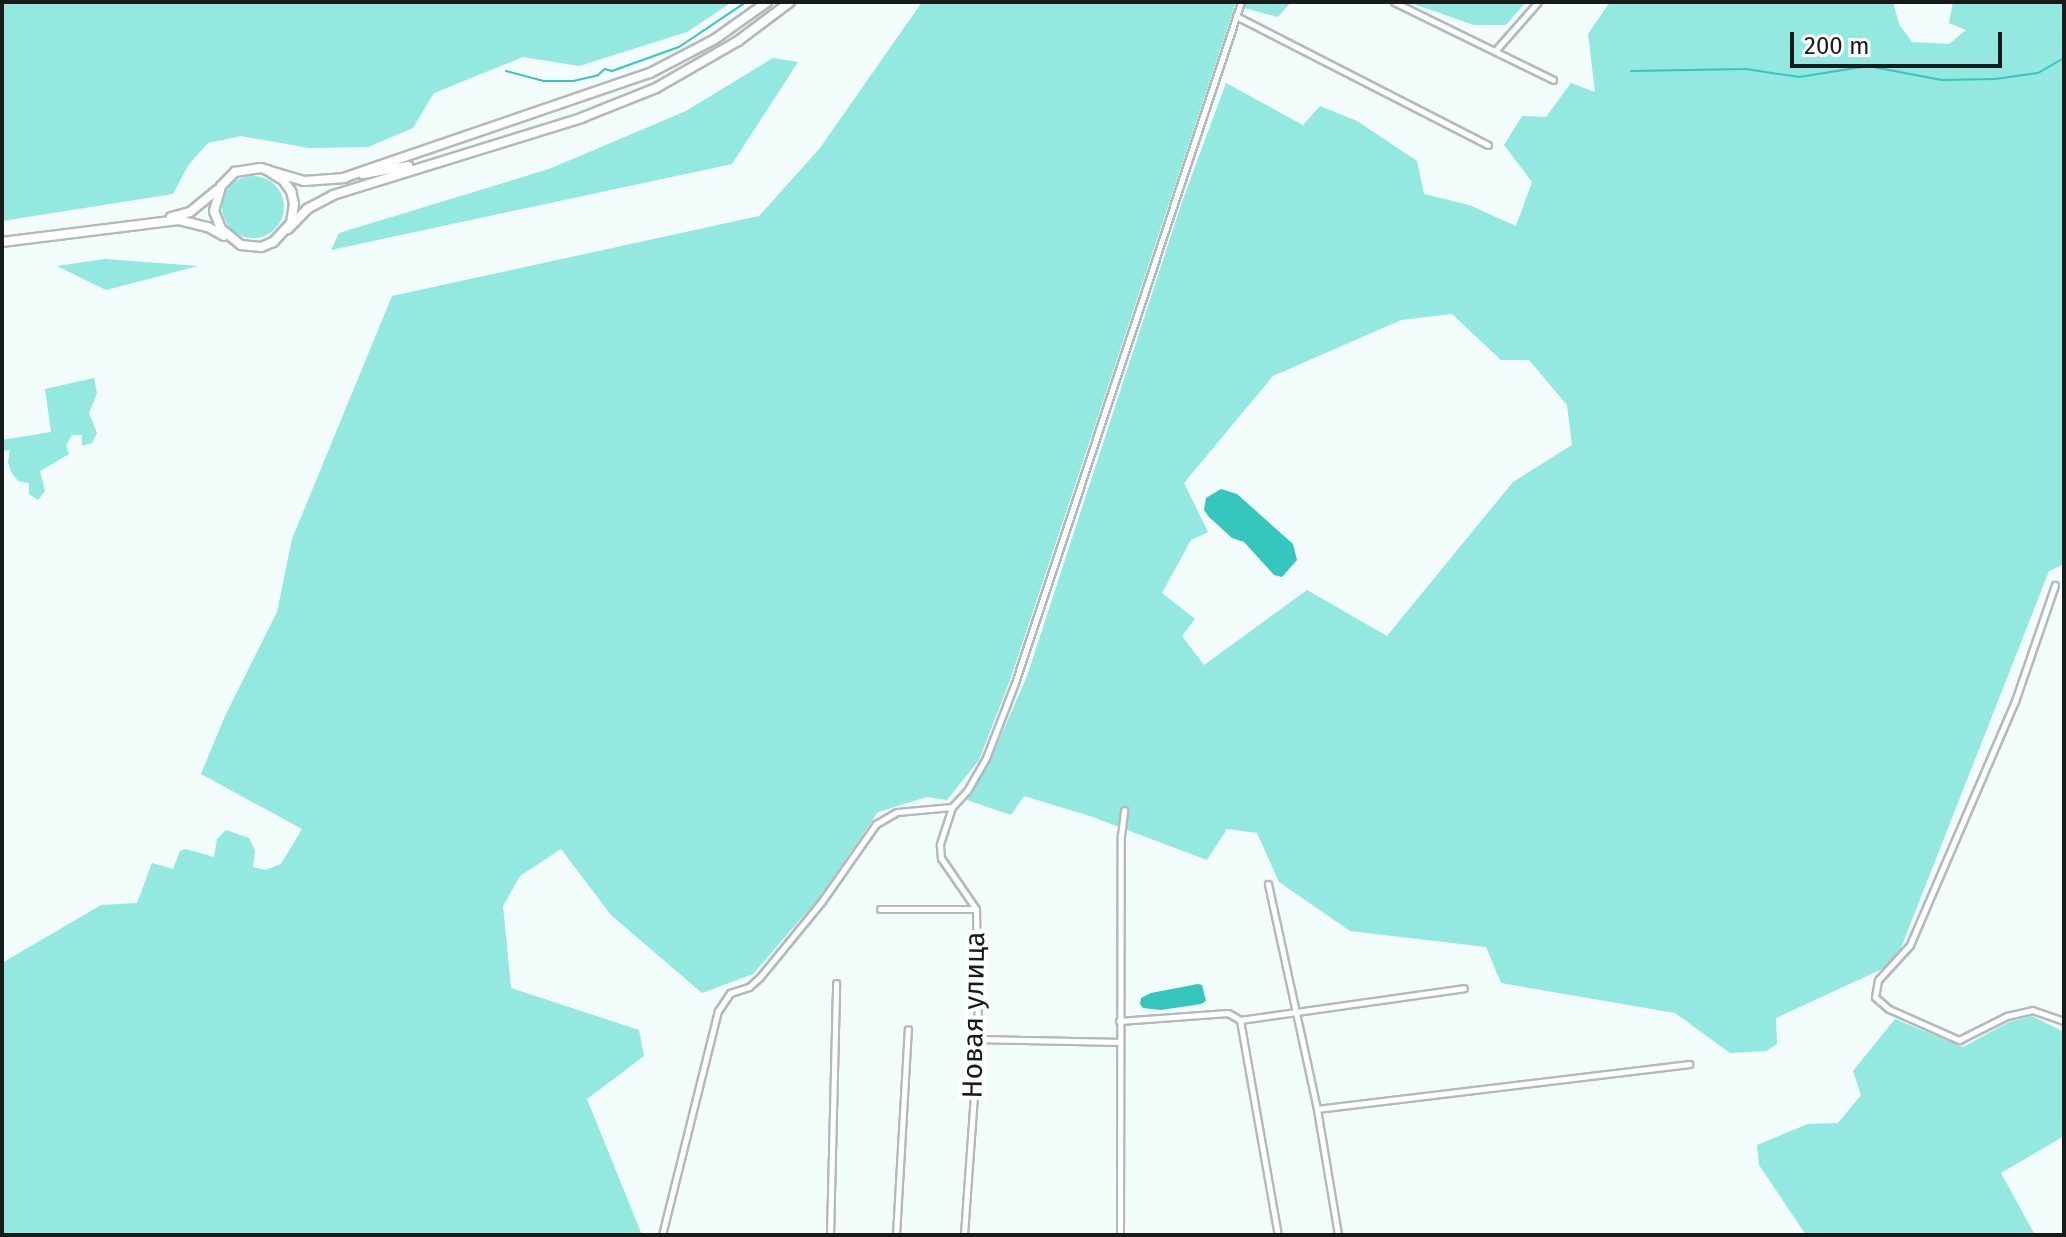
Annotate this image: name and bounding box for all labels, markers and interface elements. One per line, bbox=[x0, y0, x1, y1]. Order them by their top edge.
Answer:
scale bar bbox=[1794, 16, 2006, 66]
text: 200 m bbox=[1804, 32, 1870, 60]
street label: Новая улица bbox=[956, 931, 992, 1099]

